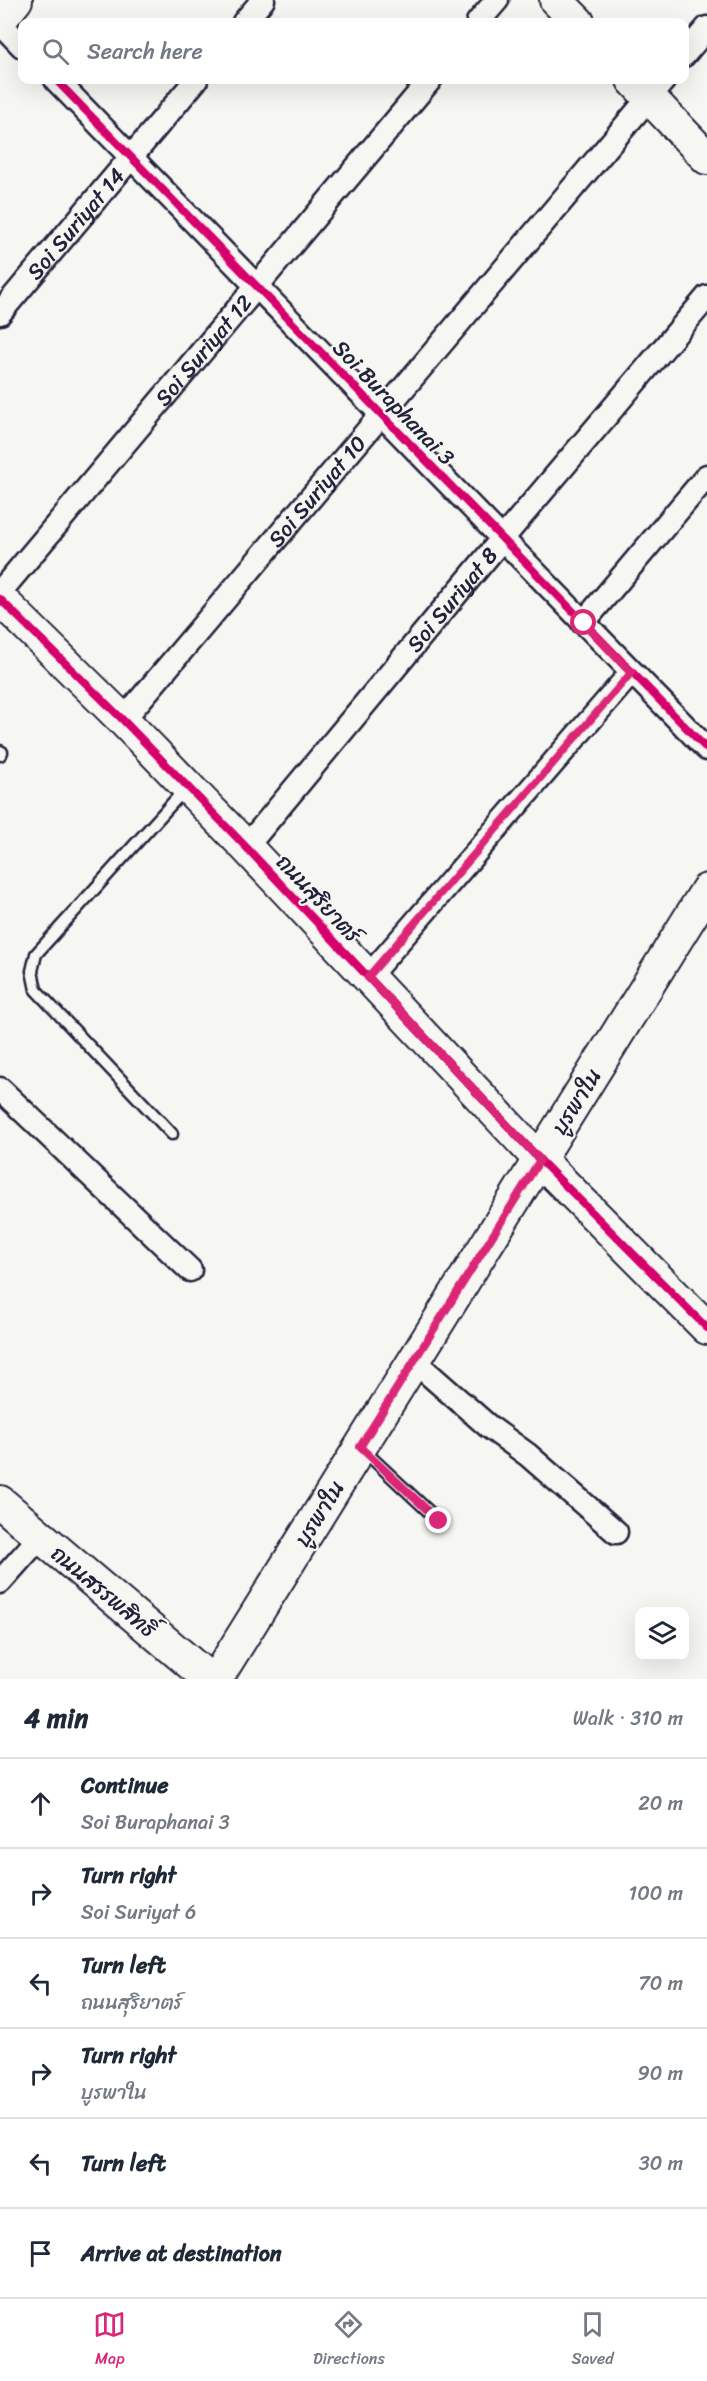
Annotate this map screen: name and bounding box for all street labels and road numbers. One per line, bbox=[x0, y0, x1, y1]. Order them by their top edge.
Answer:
street label: Soi Suriyat 14 bbox=[16, 158, 135, 289]
street label: Soi Suriyat 12 bbox=[145, 285, 263, 415]
street label: Soi Buraphanai 3 bbox=[323, 330, 465, 475]
street label: Soi Suriyat 10 bbox=[258, 426, 376, 556]
street label: Soi Suriyat 8 bbox=[396, 538, 508, 661]
street label: ถนนสุริยาตร์ bbox=[266, 844, 374, 955]
street label: บูรพาใน bbox=[541, 1060, 612, 1142]
street label: บูรพาใน bbox=[284, 1472, 355, 1554]
street label: ถนนสรรพสิทธิ์ bbox=[42, 1535, 170, 1651]

